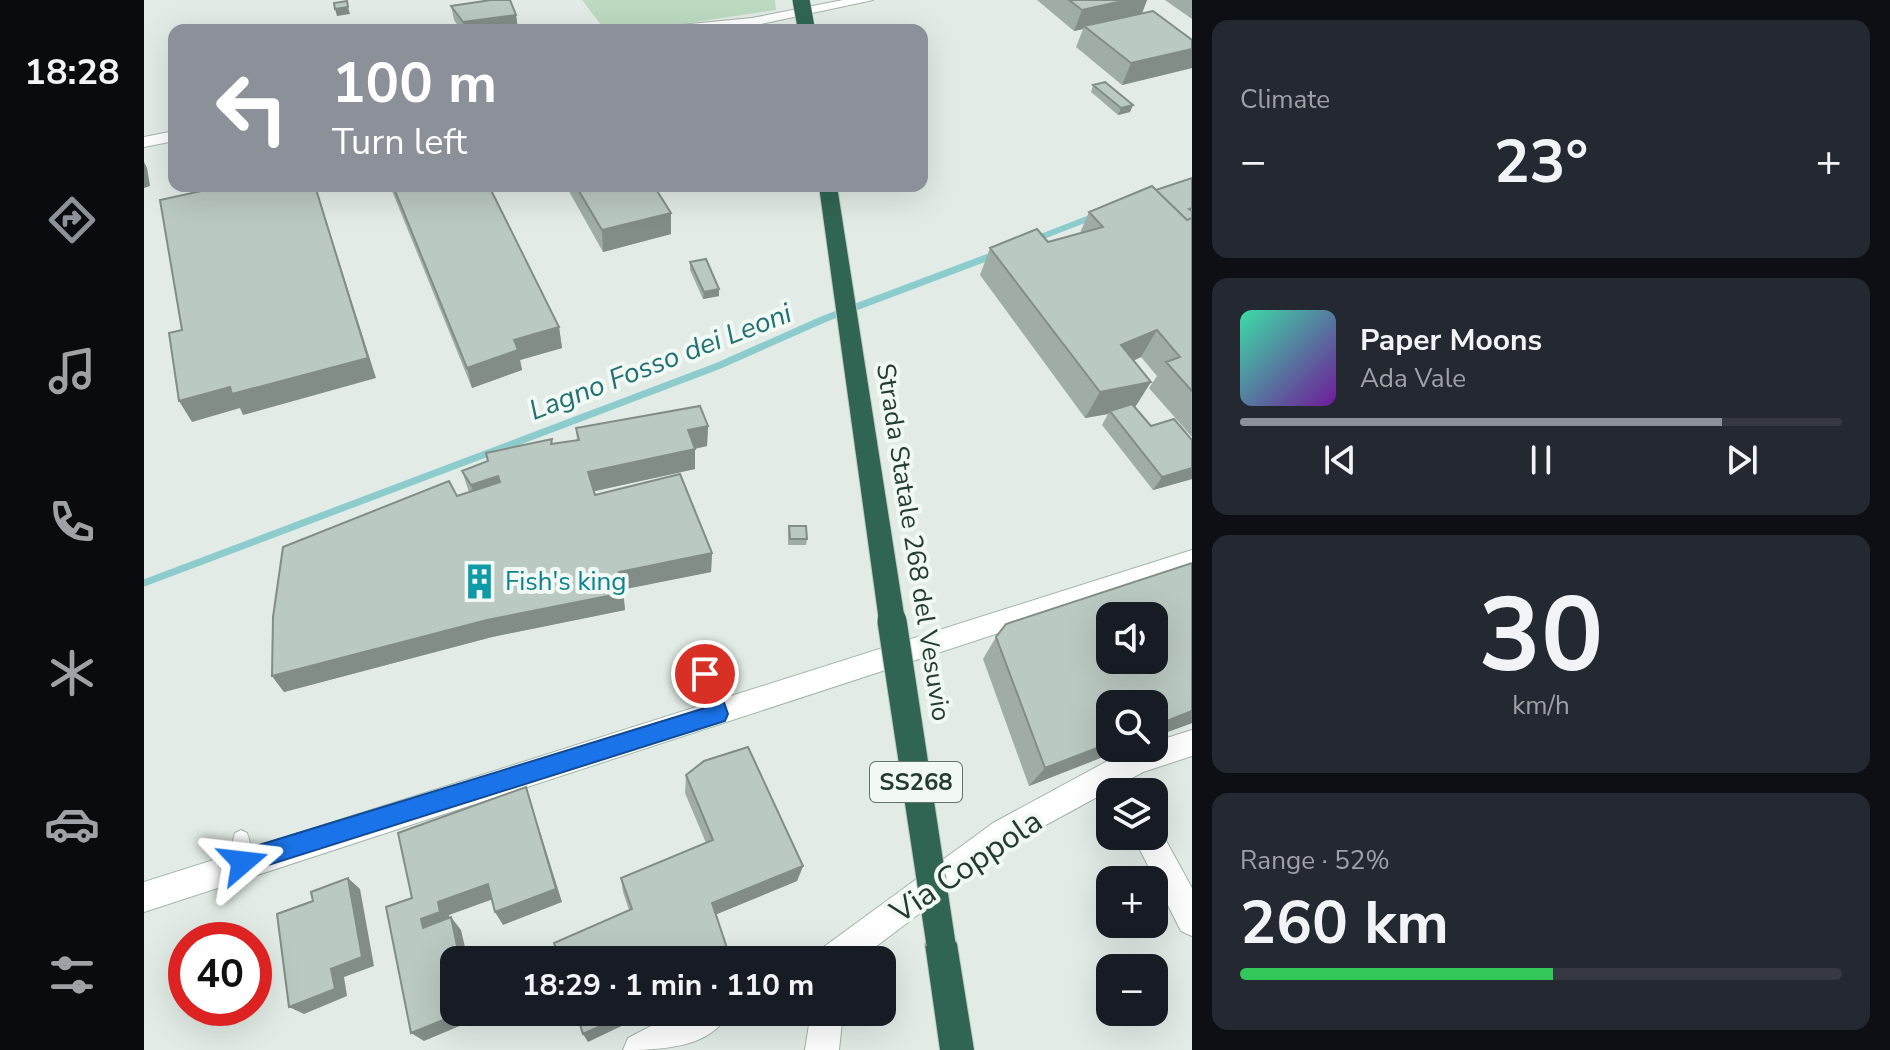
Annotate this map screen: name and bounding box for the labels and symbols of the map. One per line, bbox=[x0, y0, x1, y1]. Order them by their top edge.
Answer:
water label: Lagno Fosso dei Leoni bbox=[524, 294, 797, 429]
street label: Strada Statale 268 del Vesuvio bbox=[868, 361, 959, 723]
building icon: Fish's king bbox=[460, 562, 498, 600]
place label: Fish's king bbox=[505, 564, 627, 599]
pin bbox=[671, 640, 739, 708]
road number: SS268 bbox=[870, 762, 962, 802]
street label: Via Coppola bbox=[881, 800, 1051, 934]
position arrow bbox=[201, 820, 285, 904]
speed limit sign: 40 bbox=[168, 922, 272, 1026]

